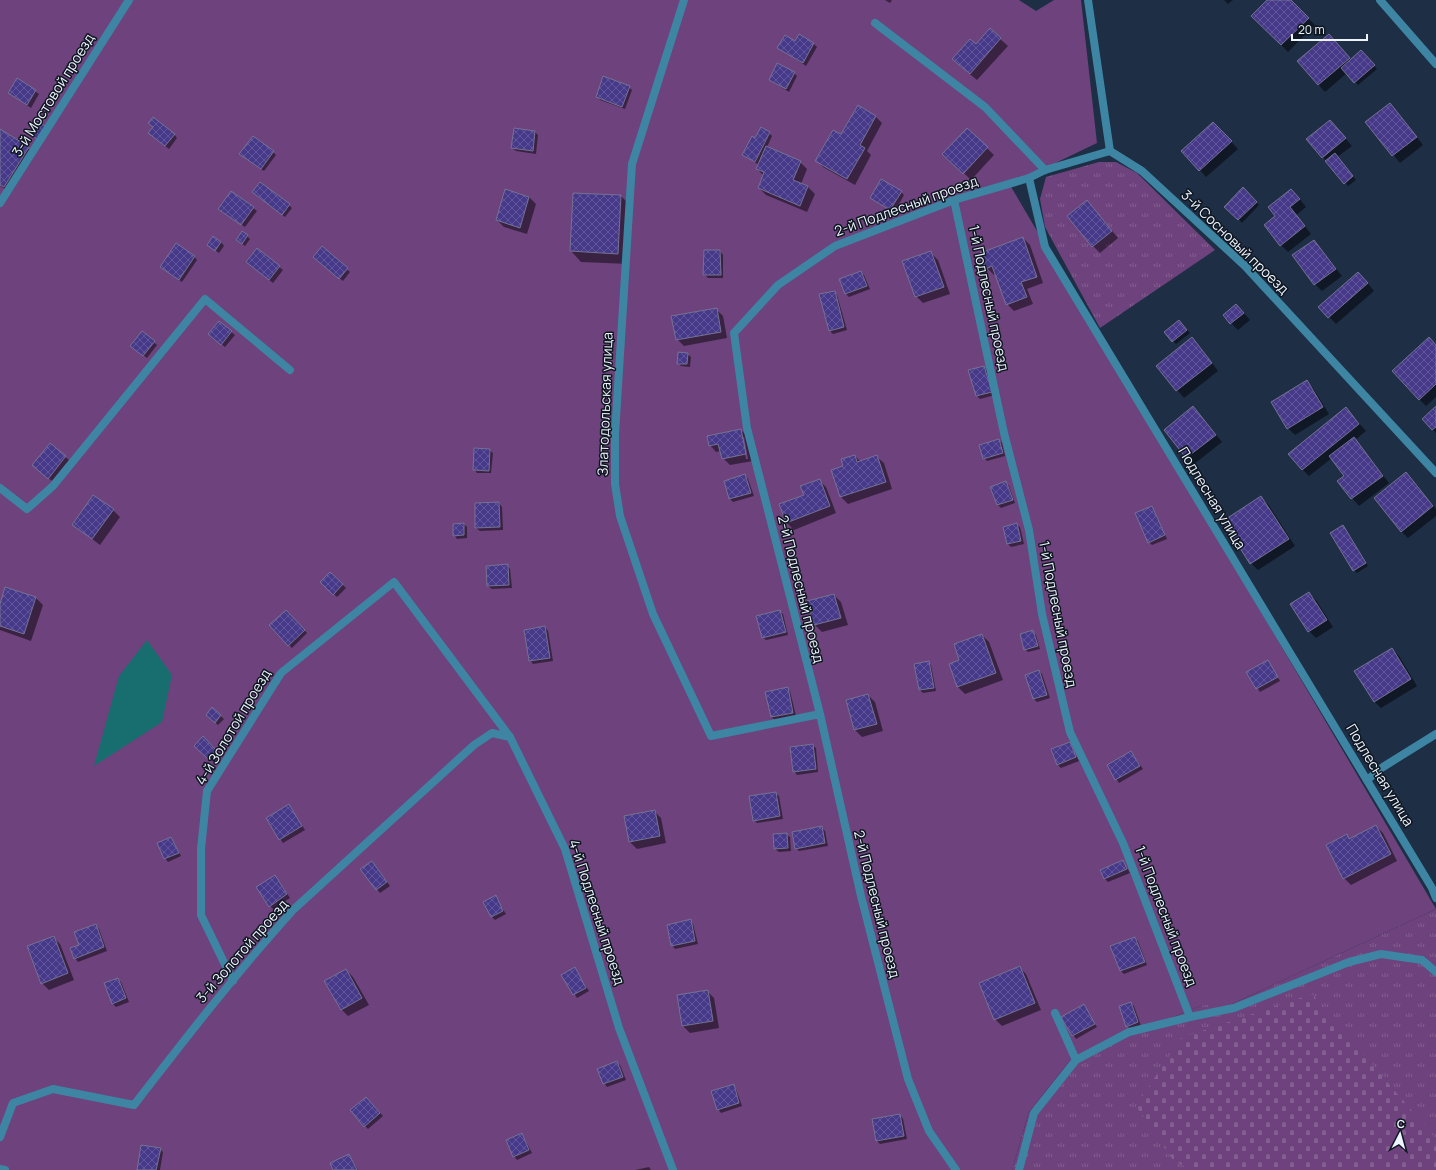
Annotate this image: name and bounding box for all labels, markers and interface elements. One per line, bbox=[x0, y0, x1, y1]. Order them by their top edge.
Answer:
scale bar bbox=[1292, 16, 1367, 42]
text: 20 m bbox=[1298, 21, 1325, 38]
street label: 3-й Мостовой проезд bbox=[7, 30, 98, 160]
street label: 2-й Подлесный проезд bbox=[831, 171, 980, 240]
street label: 3-й Сосновый проезд bbox=[1177, 185, 1293, 298]
street label: 1-й Подлесный проезд bbox=[965, 223, 1014, 373]
street label: Златодольская улица bbox=[592, 332, 617, 476]
street label: Подлесная улица bbox=[1174, 443, 1251, 553]
street label: 2-й Подлесный проезд bbox=[774, 513, 829, 665]
street label: 1-й Подлесный проезд bbox=[1035, 539, 1082, 689]
street label: 4-й Золотой проезд bbox=[191, 665, 275, 788]
street label: Подлесная улица bbox=[1342, 720, 1419, 830]
street label: 2-й Подлесный проезд bbox=[850, 828, 905, 980]
street label: 4-й Подлесный проезд bbox=[565, 837, 630, 987]
street label: 1-й Подлесный проезд bbox=[1131, 843, 1202, 989]
street label: 3-й Золотой проезд bbox=[191, 895, 292, 1006]
north arrow bbox=[1380, 1114, 1420, 1154]
text: С bbox=[1396, 1116, 1406, 1131]

